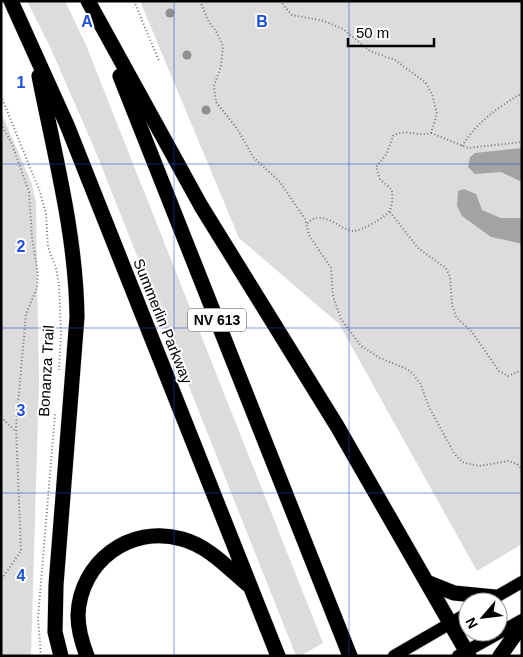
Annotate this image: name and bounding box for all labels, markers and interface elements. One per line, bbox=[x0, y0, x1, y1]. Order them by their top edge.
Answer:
text: A bbox=[81, 13, 93, 30]
text: B bbox=[256, 13, 268, 30]
scale bar bbox=[348, 15, 434, 47]
text: 50 m bbox=[356, 24, 389, 41]
text: 1 bbox=[17, 74, 26, 91]
text: 2 bbox=[17, 238, 26, 255]
street label: Summerlin Parkway bbox=[130, 256, 196, 386]
road number: NV 613 bbox=[188, 308, 246, 332]
street label: Bonanza Trail bbox=[35, 325, 57, 417]
text: 3 bbox=[17, 402, 26, 419]
text: 4 bbox=[17, 567, 26, 584]
north arrow bbox=[458, 592, 508, 642]
text: N bbox=[462, 615, 481, 631]

